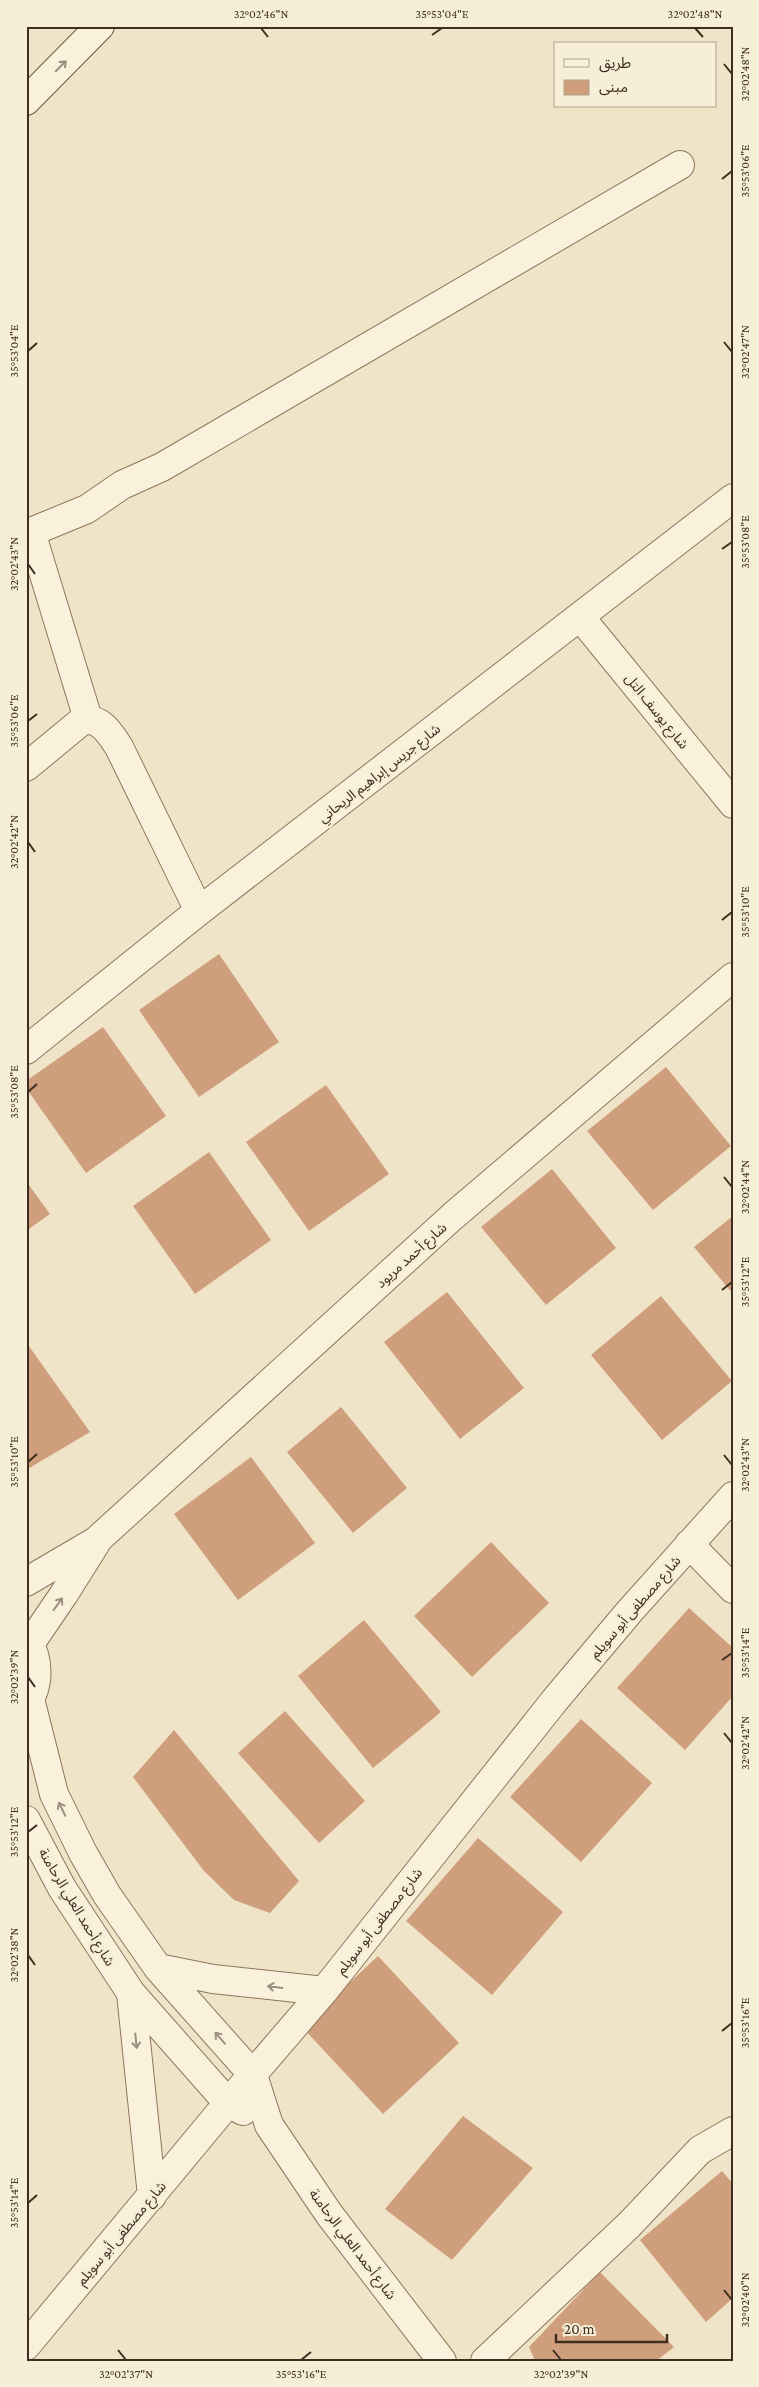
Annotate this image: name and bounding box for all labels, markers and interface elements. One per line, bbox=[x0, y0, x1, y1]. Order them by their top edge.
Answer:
text: 32°02'46"N bbox=[234, 7, 288, 21]
text: 35°53'04"E bbox=[416, 7, 469, 21]
text: 32°02'48"N bbox=[668, 7, 723, 21]
legend bbox=[554, 42, 716, 108]
text: 32°02'48"N bbox=[738, 46, 752, 101]
text: طريق bbox=[599, 55, 631, 73]
one-way arrow bbox=[54, 60, 67, 72]
text: مبنى bbox=[599, 79, 628, 96]
text: 35°53'06"E bbox=[738, 144, 752, 198]
text: 35°53'04"E bbox=[7, 324, 21, 377]
text: 32°02'47"N bbox=[738, 325, 752, 379]
text: 35°53'08"E bbox=[738, 515, 752, 569]
text: 32°02'43"N bbox=[7, 537, 21, 591]
street label: شارع يوسف التل bbox=[619, 670, 692, 754]
text: 35°53'06"E bbox=[7, 694, 21, 748]
street label: شارع جريس إبراهيم الريحاني bbox=[315, 720, 445, 828]
text: 32°02'42"N bbox=[7, 815, 21, 869]
text: 35°53'10"E bbox=[738, 886, 752, 938]
text: 35°53'08"E bbox=[7, 1065, 21, 1119]
text: 32°02'44"N bbox=[738, 1160, 752, 1214]
street label: شارع أحمد مريود bbox=[372, 1219, 452, 1293]
text: 35°53'12"E bbox=[738, 1256, 752, 1307]
text: 35°53'10"E bbox=[7, 1436, 21, 1488]
text: 32°02'43"N bbox=[738, 1438, 752, 1492]
street label: شارع مصطفى أبو سويلم bbox=[586, 1552, 686, 1663]
one-way arrow bbox=[53, 1597, 63, 1611]
text: 35°53'14"E bbox=[738, 1627, 752, 1678]
text: 32°02'39"N bbox=[7, 1650, 21, 1704]
text: 32°02'42"N bbox=[738, 1716, 752, 1770]
one-way arrow bbox=[56, 1802, 66, 1817]
text: 35°53'12"E bbox=[7, 1806, 21, 1857]
street label: شارع أحمد العلي الرحامنة bbox=[33, 1845, 119, 1970]
street label: شارع مصطفى أبو سويلم bbox=[332, 1864, 428, 1979]
text: 32°02'38"N bbox=[7, 1927, 21, 1982]
one-way arrow bbox=[267, 1982, 283, 1992]
text: 35°53'16"E bbox=[738, 1997, 752, 2048]
one-way arrow bbox=[214, 2032, 226, 2045]
one-way arrow bbox=[131, 2033, 141, 2049]
text: 35°53'14"E bbox=[7, 2177, 21, 2228]
street label: شارع مصطفى أبو سويلم bbox=[72, 2177, 171, 2290]
street label: شارع أحمد العلي الرحامنة bbox=[304, 2185, 400, 2304]
text: 32°02'40"N bbox=[738, 2272, 752, 2328]
scale bar bbox=[556, 2312, 668, 2344]
text: 20 m bbox=[564, 2321, 595, 2337]
text: 32°02'37"N bbox=[99, 2367, 153, 2381]
text: 35°53'16"E bbox=[276, 2367, 327, 2381]
text: 32°02'39"N bbox=[534, 2367, 588, 2381]

